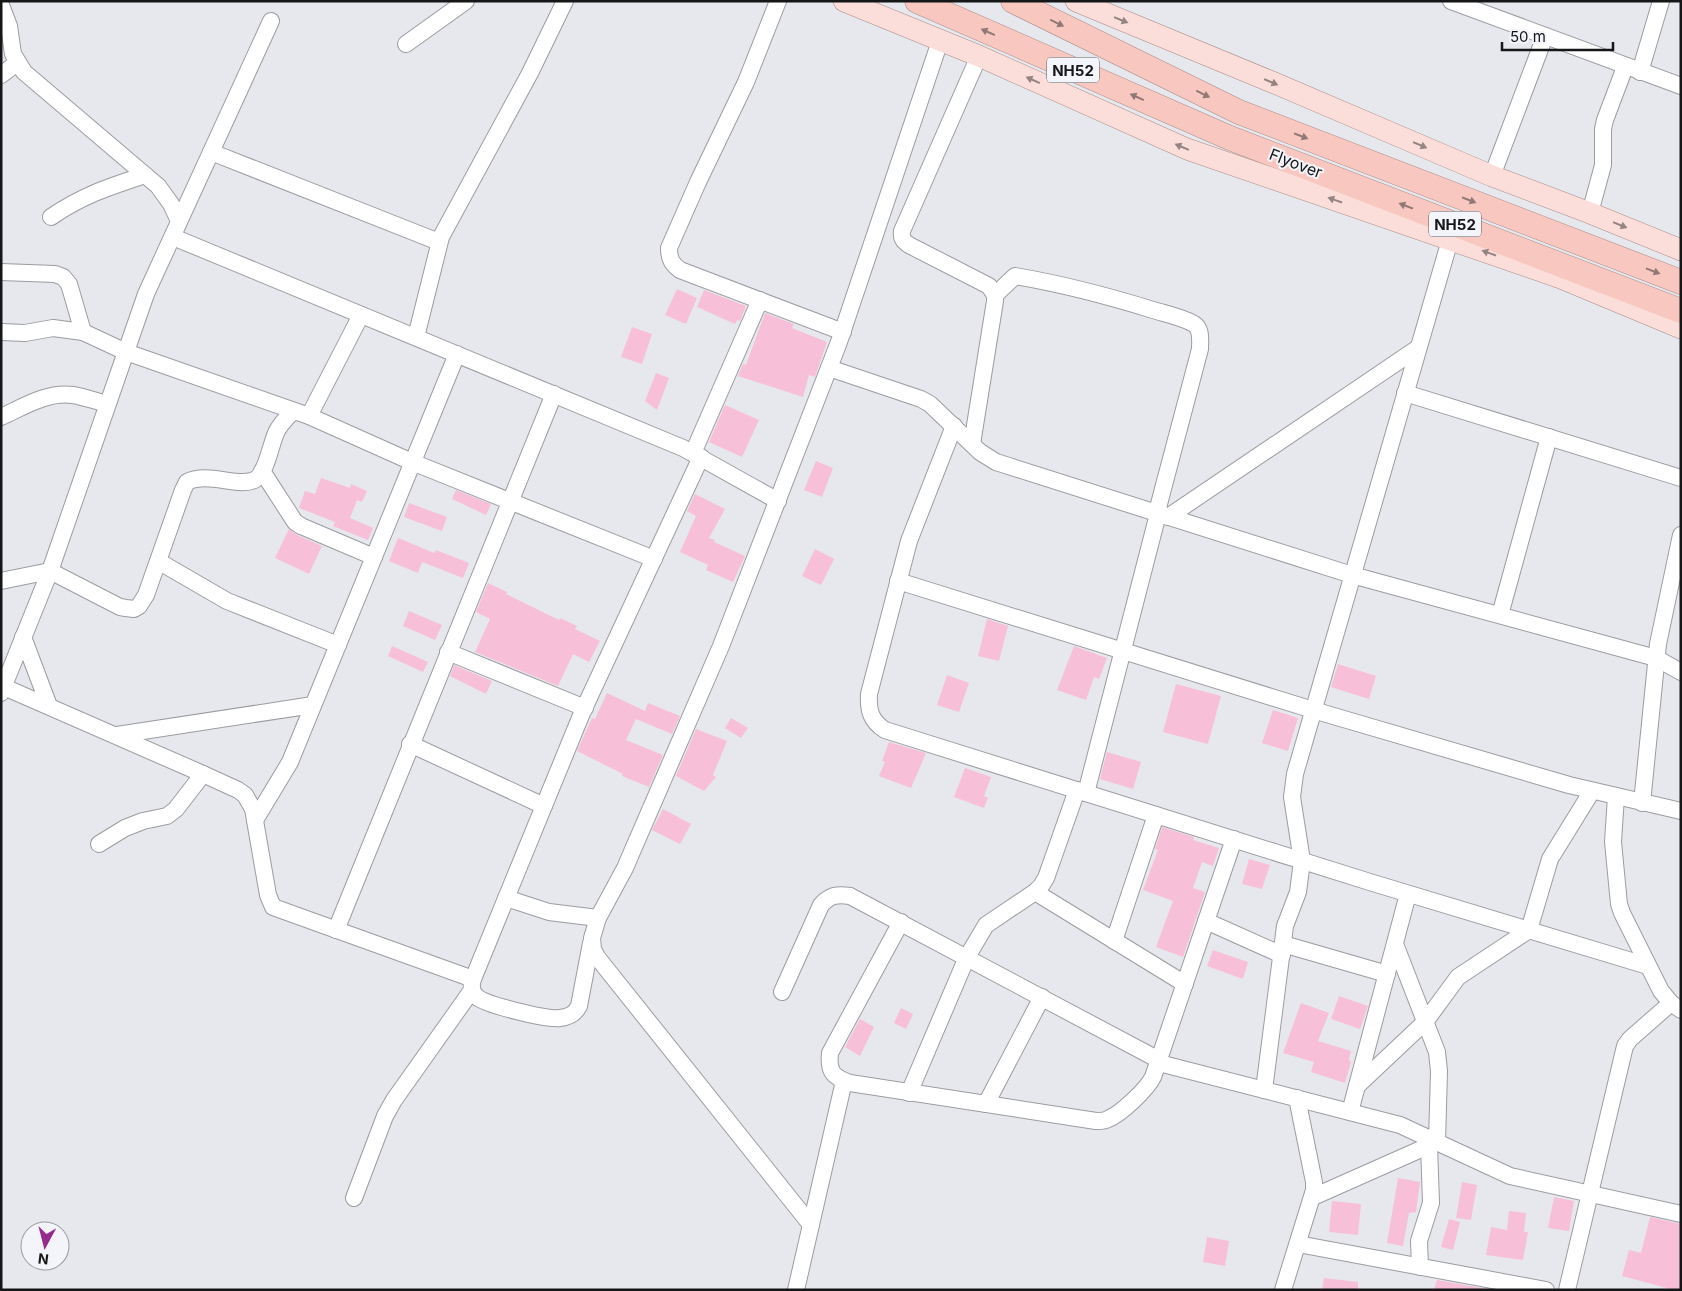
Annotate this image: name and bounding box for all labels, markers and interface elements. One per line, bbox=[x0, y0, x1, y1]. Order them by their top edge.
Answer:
one-way arrow bbox=[1114, 16, 1128, 24]
one-way arrow bbox=[1050, 19, 1064, 27]
scale bar bbox=[1502, 20, 1613, 52]
text: 50 m bbox=[1510, 27, 1546, 46]
one-way arrow bbox=[981, 28, 995, 36]
road number: NH52 bbox=[1047, 58, 1099, 82]
one-way arrow bbox=[1026, 76, 1040, 84]
one-way arrow bbox=[1264, 78, 1278, 86]
one-way arrow bbox=[1196, 90, 1210, 98]
one-way arrow bbox=[1130, 93, 1144, 101]
one-way arrow bbox=[1293, 132, 1308, 140]
one-way arrow bbox=[1174, 142, 1189, 150]
one-way arrow bbox=[1413, 142, 1428, 150]
street label: Flyover bbox=[1267, 144, 1325, 182]
one-way arrow bbox=[1327, 196, 1342, 204]
one-way arrow bbox=[1461, 197, 1476, 204]
one-way arrow bbox=[1399, 201, 1414, 209]
road number: NH52 bbox=[1429, 212, 1481, 236]
one-way arrow bbox=[1613, 221, 1628, 229]
one-way arrow bbox=[1481, 249, 1496, 256]
one-way arrow bbox=[1646, 267, 1661, 275]
north arrow bbox=[20, 1221, 70, 1271]
text: N bbox=[37, 1250, 50, 1268]

